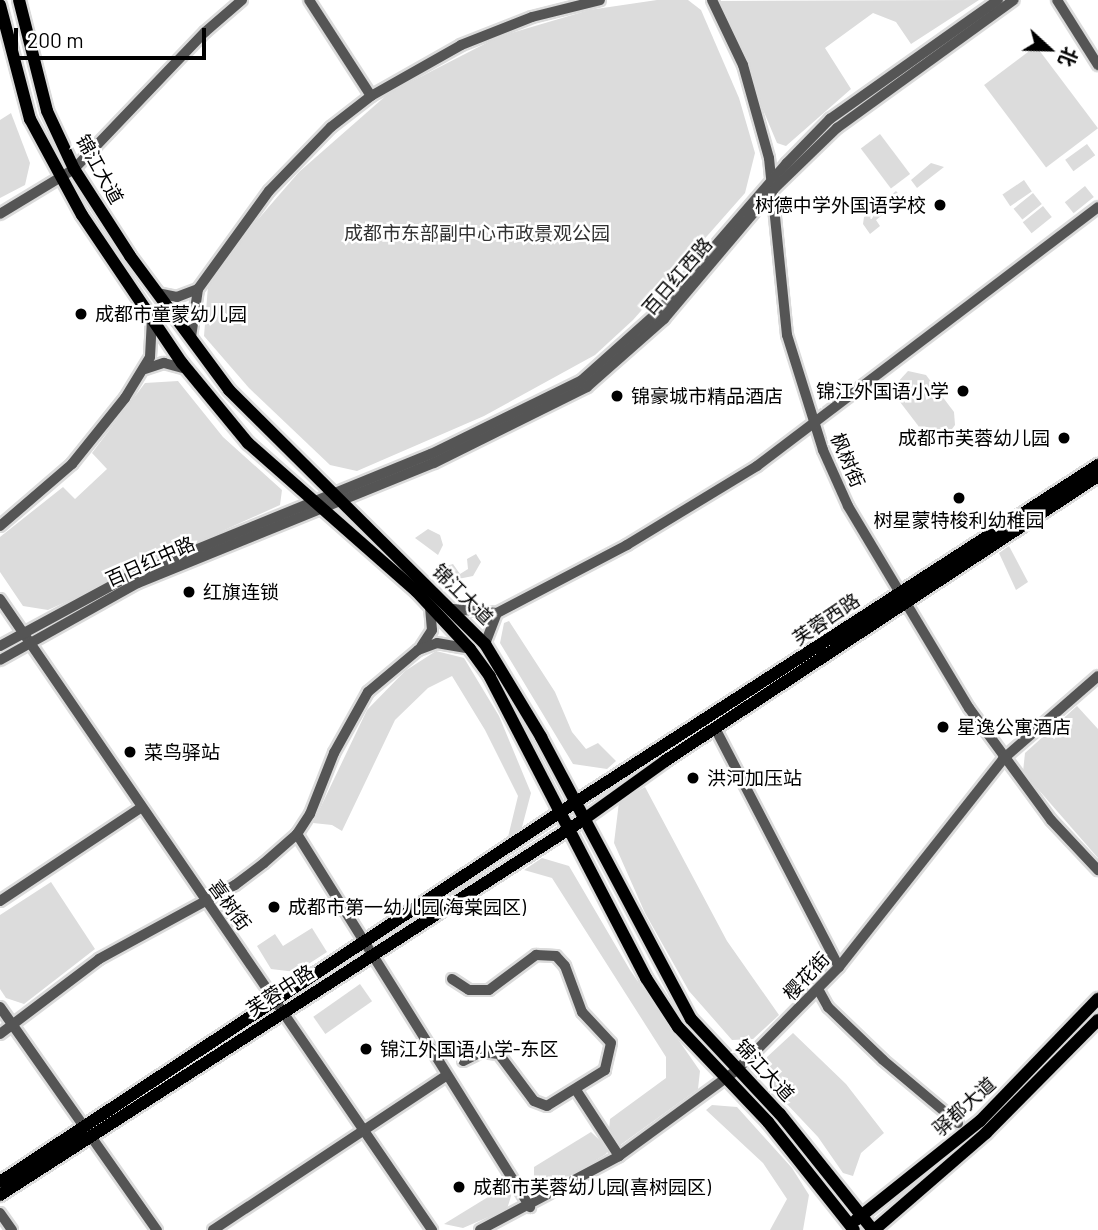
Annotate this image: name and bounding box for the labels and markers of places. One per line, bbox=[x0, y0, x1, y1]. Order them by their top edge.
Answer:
place label: 树德中学外国语学校 bbox=[755, 194, 926, 216]
marker: 树德中学外国语学校 bbox=[932, 197, 948, 213]
place label: 成都市童蒙幼儿园 bbox=[95, 303, 247, 325]
marker: 成都市童蒙幼儿园 bbox=[73, 306, 89, 322]
place label: 锦江外国语小学 bbox=[816, 380, 949, 402]
marker: 锦江外国语小学 bbox=[955, 383, 971, 399]
place label: 锦豪城市精品酒店 bbox=[631, 385, 783, 407]
marker: 锦豪城市精品酒店 bbox=[609, 388, 625, 404]
place label: 成都市芙蓉幼儿园 bbox=[898, 427, 1050, 449]
marker: 成都市芙蓉幼儿园 bbox=[1056, 430, 1072, 446]
marker: 树星蒙特梭利幼稚园 bbox=[951, 490, 967, 506]
place label: 树星蒙特梭利幼稚园 bbox=[874, 509, 1044, 531]
place label: 红旗连锁 bbox=[203, 581, 279, 603]
marker: 红旗连锁 bbox=[181, 584, 197, 600]
place label: 星逸公寓酒店 bbox=[957, 716, 1071, 738]
marker: 星逸公寓酒店 bbox=[935, 719, 951, 735]
place label: 菜鸟驿站 bbox=[144, 741, 220, 763]
marker: 菜鸟驿站 bbox=[122, 744, 138, 760]
place label: 洪河加压站 bbox=[707, 767, 802, 789]
marker: 洪河加压站 bbox=[685, 770, 701, 786]
place label: 成都市第一幼儿园(海棠园区) bbox=[288, 896, 526, 918]
marker: 成都市第一幼儿园(海棠园区) bbox=[266, 899, 282, 915]
place label: 锦江外国语小学-东区 bbox=[380, 1038, 558, 1060]
marker: 锦江外国语小学-东区 bbox=[358, 1041, 374, 1057]
place label: 成都市芙蓉幼儿园(喜树园区) bbox=[473, 1176, 711, 1198]
marker: 成都市芙蓉幼儿园(喜树园区) bbox=[451, 1179, 467, 1195]

